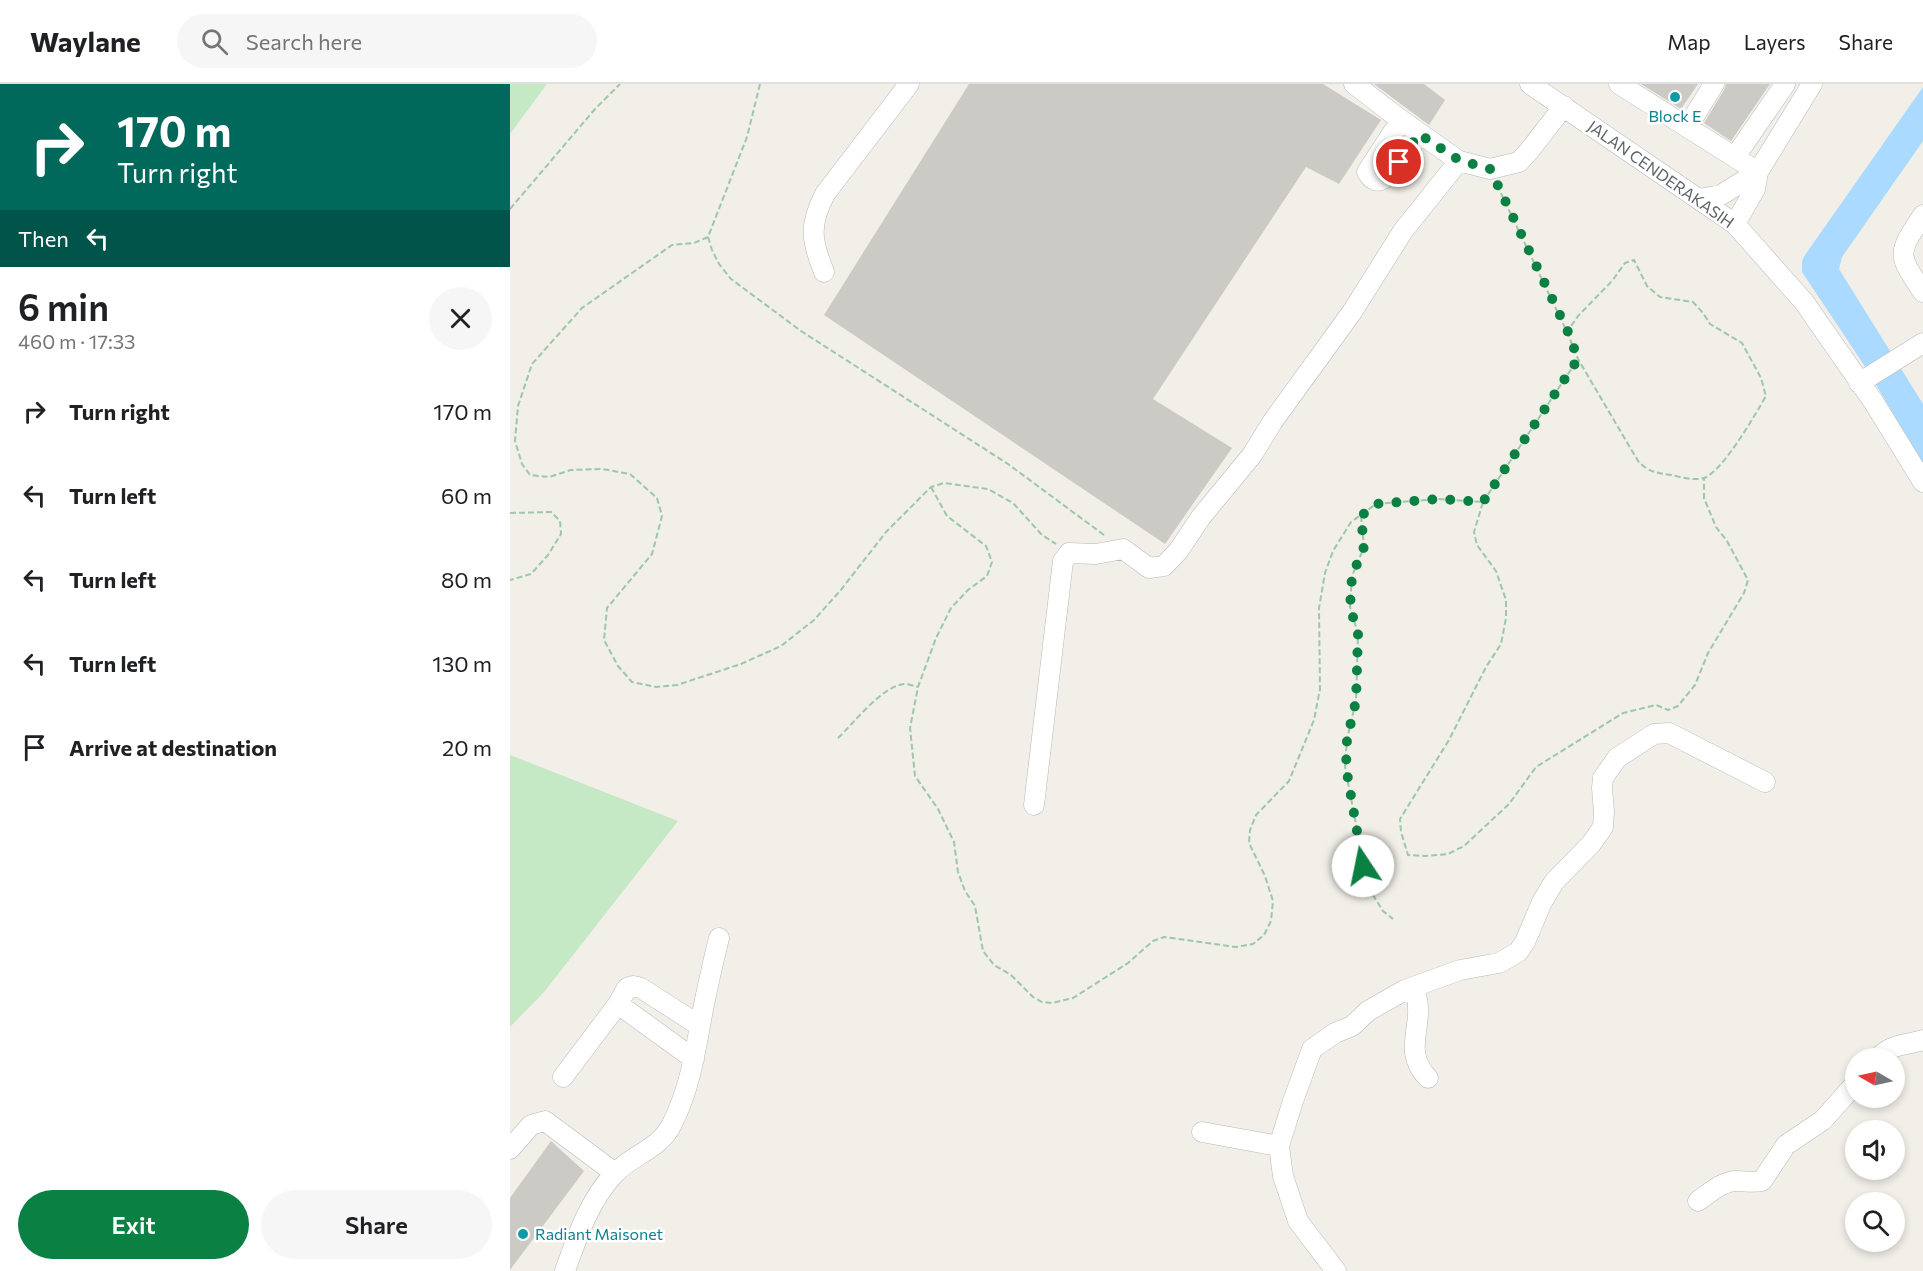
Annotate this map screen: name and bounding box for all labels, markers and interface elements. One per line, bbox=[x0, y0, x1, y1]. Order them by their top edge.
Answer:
search box bbox=[177, 14, 597, 68]
text: Waylane bbox=[30, 24, 141, 58]
icon: search bbox=[198, 25, 231, 58]
text: Search here bbox=[246, 28, 362, 55]
text: Map bbox=[1667, 29, 1711, 54]
text: Layers bbox=[1744, 29, 1806, 54]
text: Share bbox=[1839, 29, 1893, 54]
marker: Block E bbox=[1668, 90, 1682, 104]
text: 170 m bbox=[117, 104, 231, 156]
place label: Block E bbox=[1648, 106, 1702, 125]
icon: right bbox=[18, 108, 96, 186]
street label: JALAN CENDERAKASIH bbox=[1584, 116, 1738, 231]
pin bbox=[1373, 136, 1424, 187]
icon: arrive bbox=[1382, 145, 1415, 178]
text: Turn right bbox=[117, 156, 237, 189]
icon: left bbox=[81, 222, 114, 255]
text: Then bbox=[18, 225, 69, 252]
text: 6 min bbox=[18, 284, 109, 328]
button: close bbox=[429, 287, 492, 350]
text: 460 m · 17:33 bbox=[18, 329, 135, 353]
icon: right bbox=[18, 395, 51, 428]
text: Turn right bbox=[69, 398, 170, 425]
text: 170 m bbox=[433, 398, 492, 425]
icon: left bbox=[18, 479, 51, 512]
text: Turn left bbox=[69, 482, 156, 509]
text: 60 m bbox=[441, 482, 492, 509]
icon: left bbox=[18, 563, 51, 596]
text: Turn left bbox=[69, 566, 156, 593]
text: 80 m bbox=[441, 566, 492, 593]
icon: left bbox=[18, 647, 51, 680]
text: Turn left bbox=[69, 650, 156, 677]
text: 130 m bbox=[432, 650, 492, 677]
icon: arrive bbox=[18, 731, 51, 764]
text: Arrive at destination bbox=[69, 734, 277, 761]
text: 20 m bbox=[442, 734, 492, 761]
position arrow bbox=[1331, 834, 1395, 898]
north arrow bbox=[1845, 1048, 1905, 1108]
map controls bbox=[1845, 1048, 1905, 1252]
button: sound bbox=[1845, 1120, 1905, 1180]
button: Exit bbox=[18, 1190, 249, 1259]
button: Share bbox=[261, 1190, 492, 1259]
button: search bbox=[1845, 1192, 1905, 1252]
place label: Radiant Maisonet bbox=[535, 1224, 664, 1243]
marker: Radiant Maisonet bbox=[516, 1227, 530, 1241]

